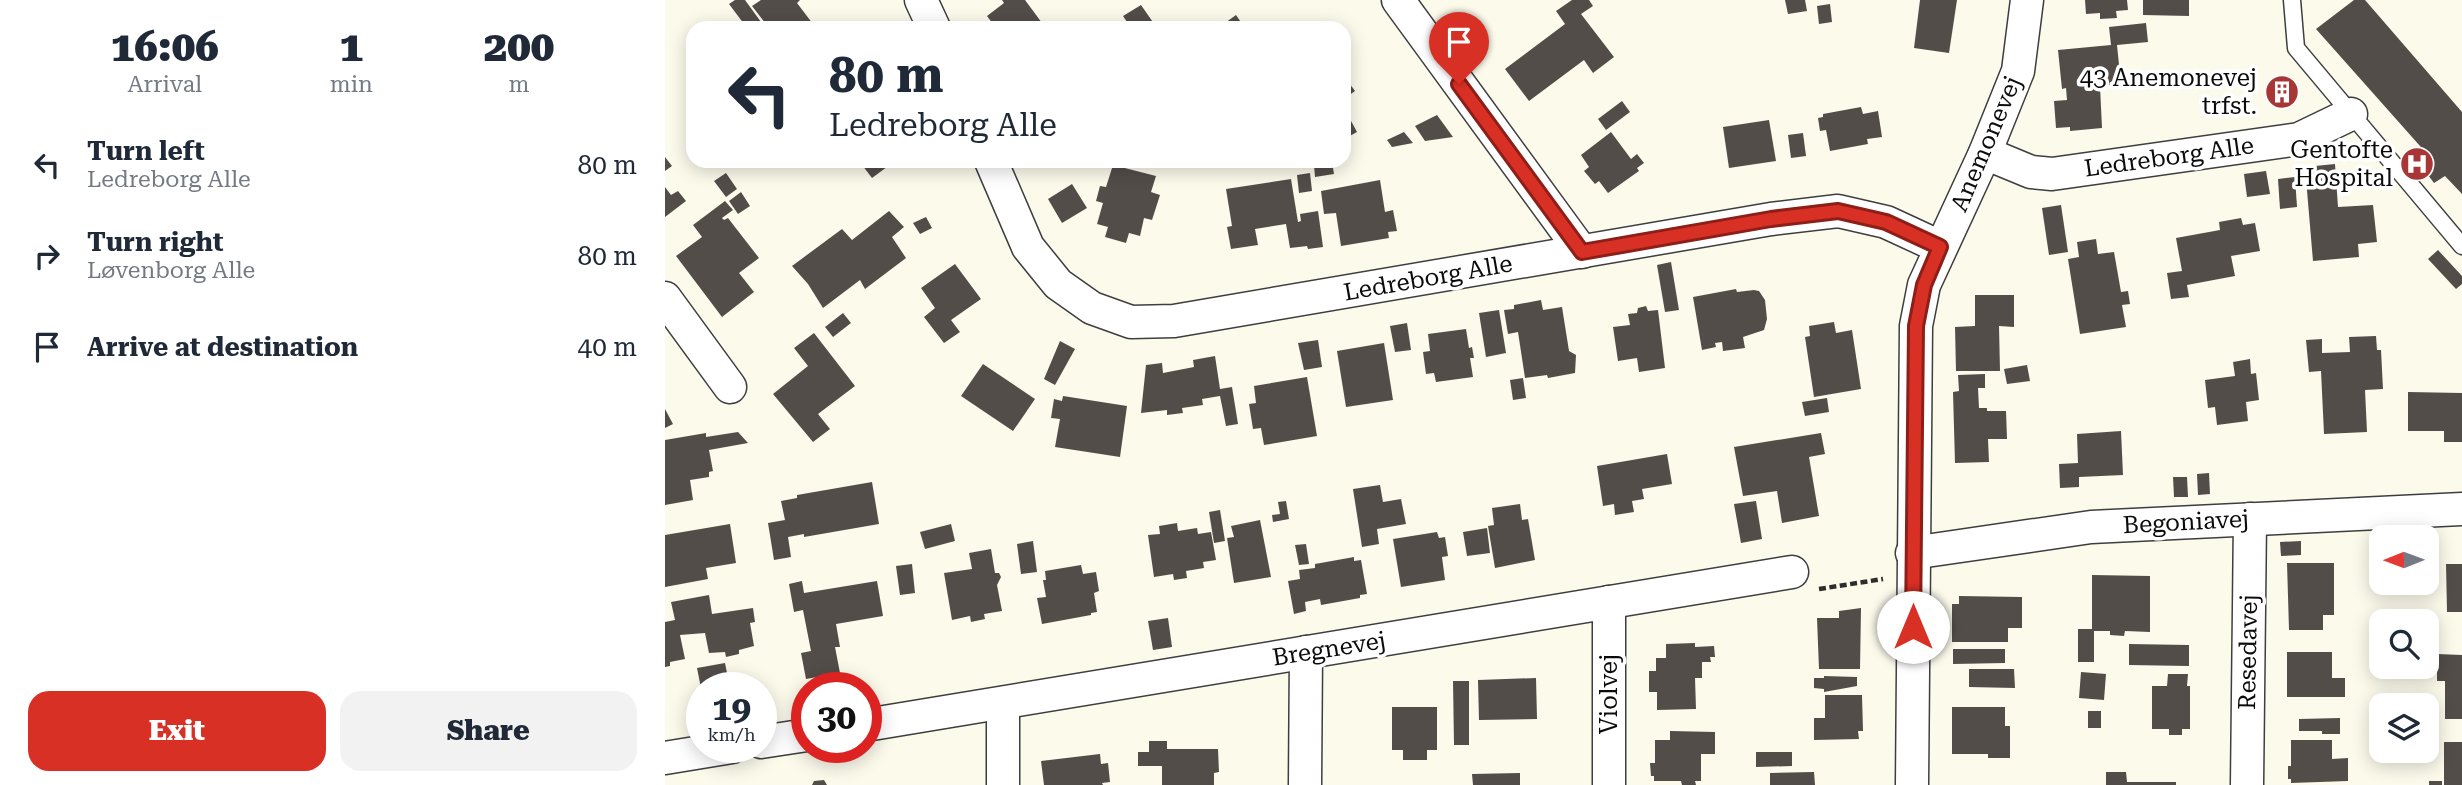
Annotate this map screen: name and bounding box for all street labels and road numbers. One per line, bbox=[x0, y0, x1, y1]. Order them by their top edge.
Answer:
street label: Anemonevej bbox=[1945, 72, 2027, 216]
street label: Ledreborg Alle bbox=[2082, 131, 2256, 183]
street label: Ledreborg Alle bbox=[1341, 249, 1515, 307]
street label: Begoniavej bbox=[2122, 505, 2250, 539]
street label: Resedavej bbox=[2233, 594, 2263, 710]
street label: Bregnevej bbox=[1270, 626, 1388, 672]
street label: Violvej bbox=[1595, 654, 1623, 734]

